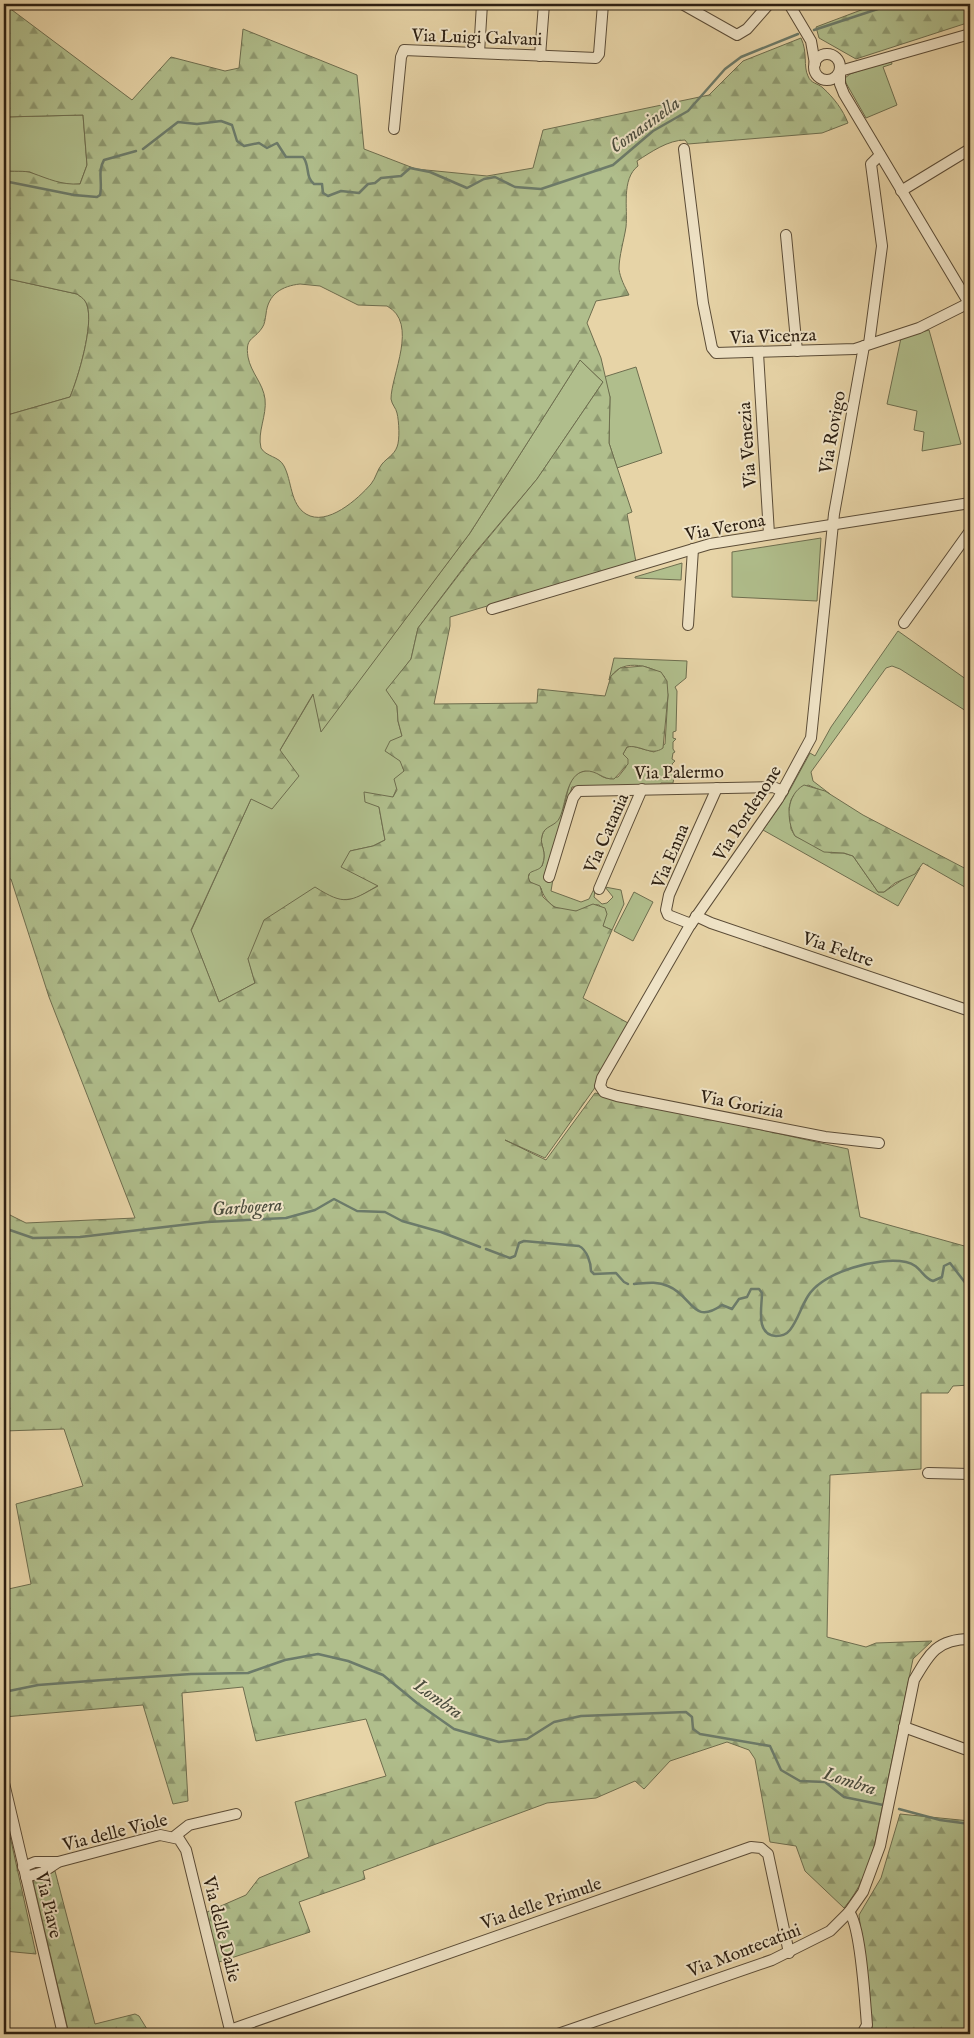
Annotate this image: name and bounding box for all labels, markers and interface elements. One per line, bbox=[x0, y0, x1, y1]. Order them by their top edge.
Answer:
street label: Via Luigi Galvani bbox=[410, 25, 543, 52]
water label: Comasinella bbox=[605, 92, 685, 159]
street label: Via Vicenza bbox=[728, 324, 817, 351]
street label: Via Rovigo bbox=[815, 389, 852, 476]
street label: Via Venezia bbox=[734, 401, 763, 490]
street label: Via Verona bbox=[682, 509, 767, 548]
street label: Via Palermo bbox=[633, 761, 724, 786]
street label: Via Pordenone bbox=[708, 762, 788, 867]
street label: Via Catania bbox=[579, 790, 635, 878]
street label: Via Enna bbox=[647, 821, 695, 893]
street label: Via Feltre bbox=[798, 927, 876, 973]
street label: Via Gorizia bbox=[697, 1086, 786, 1125]
water label: Garbogera bbox=[211, 1194, 283, 1222]
water label: Lombra bbox=[408, 1674, 467, 1725]
water label: Lombra bbox=[819, 1762, 879, 1802]
street label: Via delle Viole bbox=[60, 1809, 170, 1858]
street label: Via Piave bbox=[29, 1869, 66, 1941]
street label: Via delle Dalie bbox=[196, 1873, 245, 1985]
street label: Via delle Primule bbox=[477, 1873, 605, 1936]
street label: Via Montecatini bbox=[684, 1919, 805, 1984]

